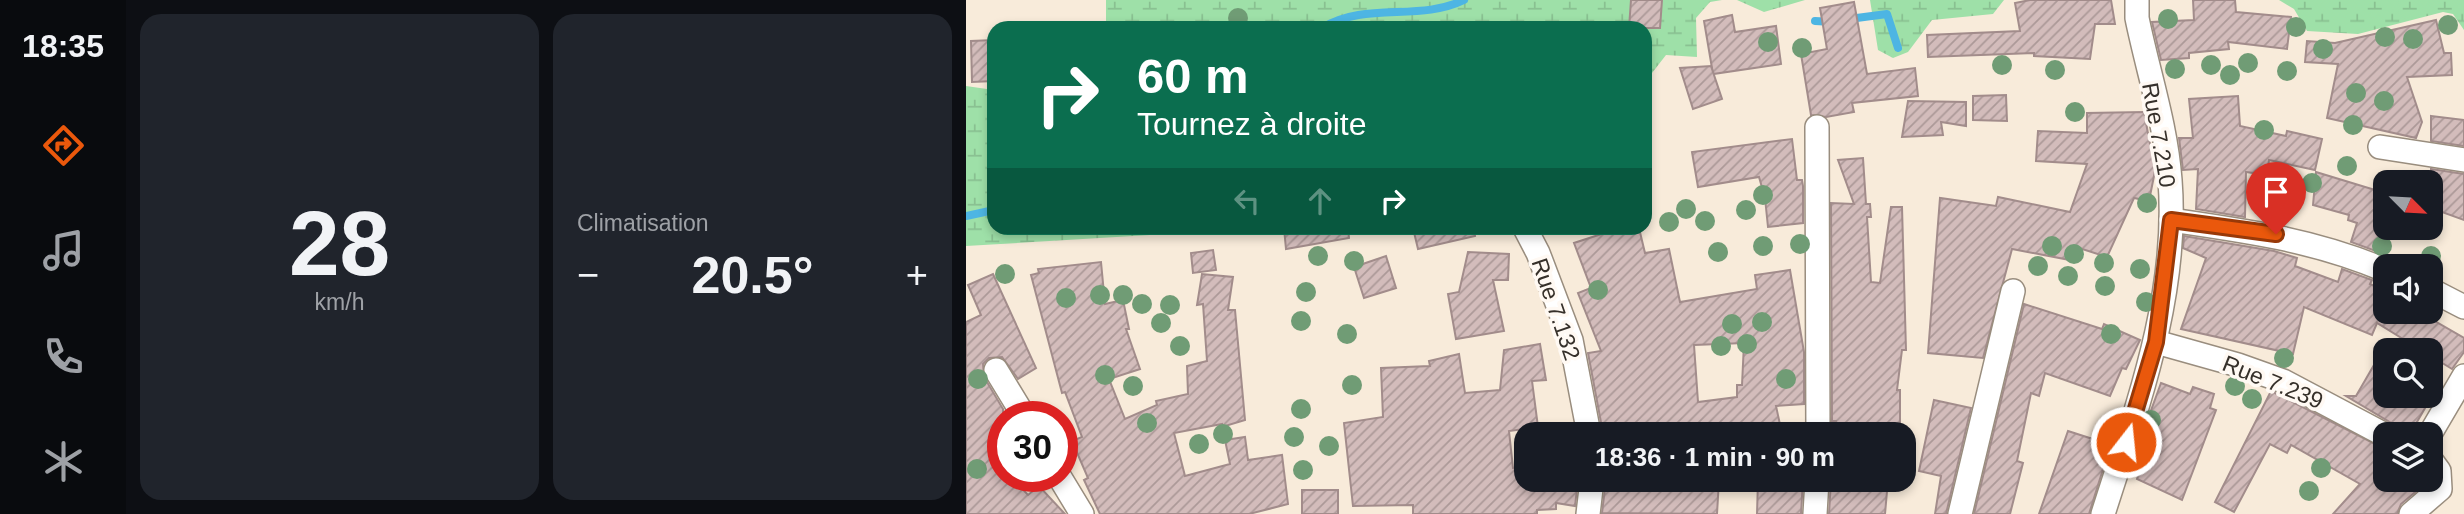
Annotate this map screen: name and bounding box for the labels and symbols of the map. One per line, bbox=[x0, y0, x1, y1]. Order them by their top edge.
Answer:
street label: Rue 7.210 bbox=[2137, 80, 2181, 190]
pin bbox=[2246, 162, 2306, 234]
north arrow bbox=[2373, 170, 2443, 240]
street label: Rue 7.132 bbox=[1526, 255, 1586, 363]
street label: Rue 7.239 bbox=[2219, 350, 2327, 414]
speed limit sign: 30 bbox=[987, 401, 1078, 492]
position arrow bbox=[2089, 405, 2163, 479]

